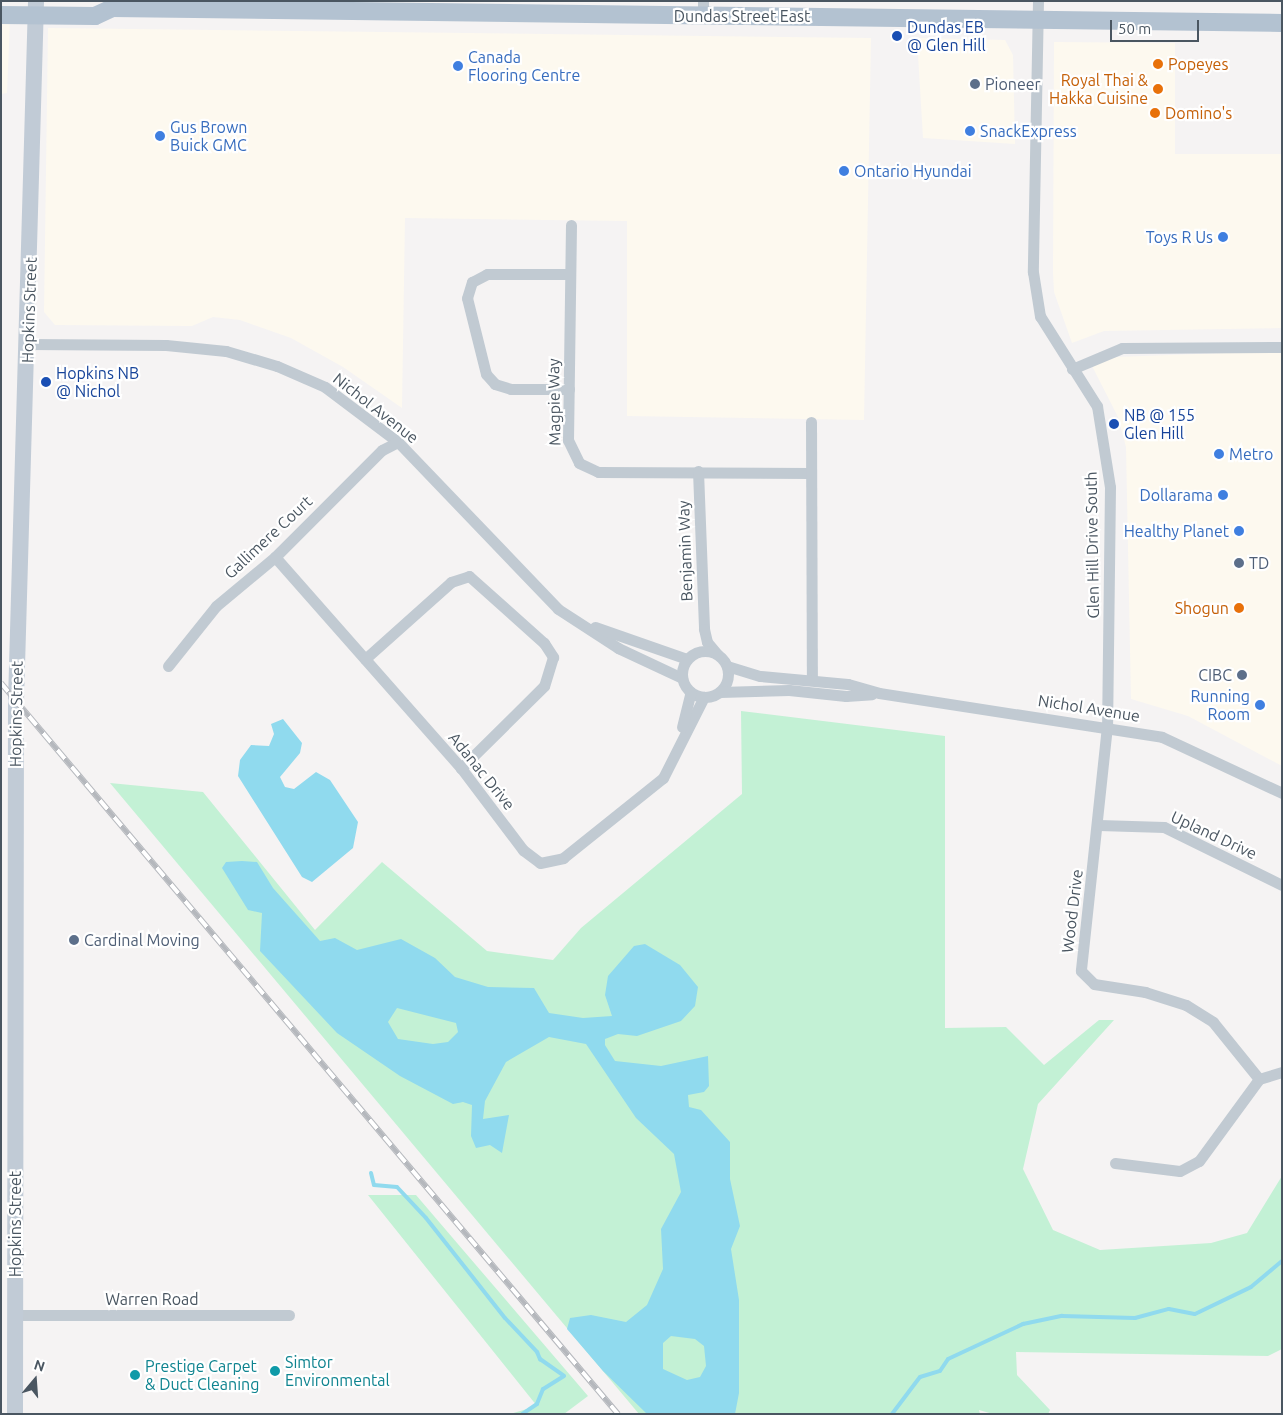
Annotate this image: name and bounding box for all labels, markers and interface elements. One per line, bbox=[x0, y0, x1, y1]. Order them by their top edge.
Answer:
street label: Dundas Street East bbox=[674, 6, 810, 26]
scale bar bbox=[1113, 10, 1202, 42]
place label: Dundas EB @ Glen Hill bbox=[907, 17, 986, 55]
text: 50 m bbox=[1118, 20, 1151, 37]
marker: Dundas EB @ Glen Hill bbox=[891, 30, 903, 42]
place label: Canada Flooring Centre bbox=[468, 47, 580, 85]
place label: Popeyes bbox=[1168, 54, 1228, 74]
marker: Popeyes bbox=[1152, 58, 1164, 70]
marker: Canada Flooring Centre bbox=[452, 60, 464, 72]
place label: Royal Thai & Hakka Cuisine bbox=[1049, 70, 1148, 108]
place label: Pioneer bbox=[985, 74, 1041, 94]
marker: Pioneer bbox=[969, 78, 981, 90]
marker: Royal Thai & Hakka Cuisine bbox=[1152, 83, 1164, 95]
place label: Domino's bbox=[1165, 103, 1232, 123]
marker: Domino's bbox=[1149, 107, 1161, 119]
place label: Gus Brown Buick GMC bbox=[170, 117, 247, 155]
place label: SnackExpress bbox=[980, 121, 1077, 141]
marker: SnackExpress bbox=[964, 125, 976, 137]
marker: Gus Brown Buick GMC bbox=[154, 130, 166, 142]
place label: Ontario Hyundai bbox=[854, 161, 972, 181]
marker: Ontario Hyundai bbox=[838, 165, 850, 177]
place label: Toys R Us bbox=[1146, 227, 1213, 247]
marker: Toys R Us bbox=[1217, 231, 1229, 243]
street label: Hopkins Street bbox=[18, 257, 40, 363]
street label: Magpie Way bbox=[544, 358, 564, 446]
place label: Hopkins NB @ Nichol bbox=[56, 363, 139, 401]
street label: Nichol Avenue bbox=[330, 369, 422, 447]
marker: Hopkins NB @ Nichol bbox=[40, 376, 52, 388]
place label: NB @ 155 Glen Hill bbox=[1124, 405, 1195, 443]
marker: NB @ 155 Glen Hill bbox=[1108, 418, 1120, 430]
place label: Metro bbox=[1229, 444, 1273, 464]
marker: Metro bbox=[1213, 448, 1225, 460]
street label: Glen Hill Drive South bbox=[1081, 471, 1103, 619]
place label: Dollarama bbox=[1139, 485, 1213, 505]
marker: Dollarama bbox=[1217, 489, 1229, 501]
street label: Gallimere Court bbox=[220, 491, 316, 583]
street label: Benjamin Way bbox=[674, 500, 696, 602]
place label: Healthy Planet bbox=[1124, 521, 1229, 541]
marker: Healthy Planet bbox=[1233, 525, 1245, 537]
place label: TD bbox=[1249, 553, 1269, 573]
marker: TD bbox=[1233, 557, 1245, 569]
place label: Shogun bbox=[1175, 598, 1229, 618]
marker: Shogun bbox=[1233, 602, 1245, 614]
street label: Hopkins Street bbox=[5, 661, 27, 767]
place label: CIBC bbox=[1198, 665, 1232, 685]
marker: CIBC bbox=[1236, 669, 1248, 681]
place label: Running Room bbox=[1190, 686, 1250, 724]
street label: Nichol Avenue bbox=[1037, 690, 1141, 726]
marker: Running Room bbox=[1254, 699, 1266, 711]
street label: Adanac Drive bbox=[445, 728, 519, 814]
street label: Upland Drive bbox=[1168, 807, 1260, 863]
street label: Wood Drive bbox=[1057, 868, 1087, 954]
place label: Cardinal Moving bbox=[84, 930, 200, 950]
marker: Cardinal Moving bbox=[68, 934, 80, 946]
street label: Hopkins Street bbox=[5, 1171, 25, 1277]
street label: Warren Road bbox=[105, 1289, 199, 1309]
place label: Simtor Environmental bbox=[285, 1352, 390, 1390]
north arrow bbox=[10, 1355, 60, 1405]
place label: Prestige Carpet & Duct Cleaning bbox=[145, 1356, 259, 1394]
text: N bbox=[32, 1357, 47, 1375]
marker: Simtor Environmental bbox=[269, 1365, 281, 1377]
marker: Prestige Carpet & Duct Cleaning bbox=[129, 1369, 141, 1381]

